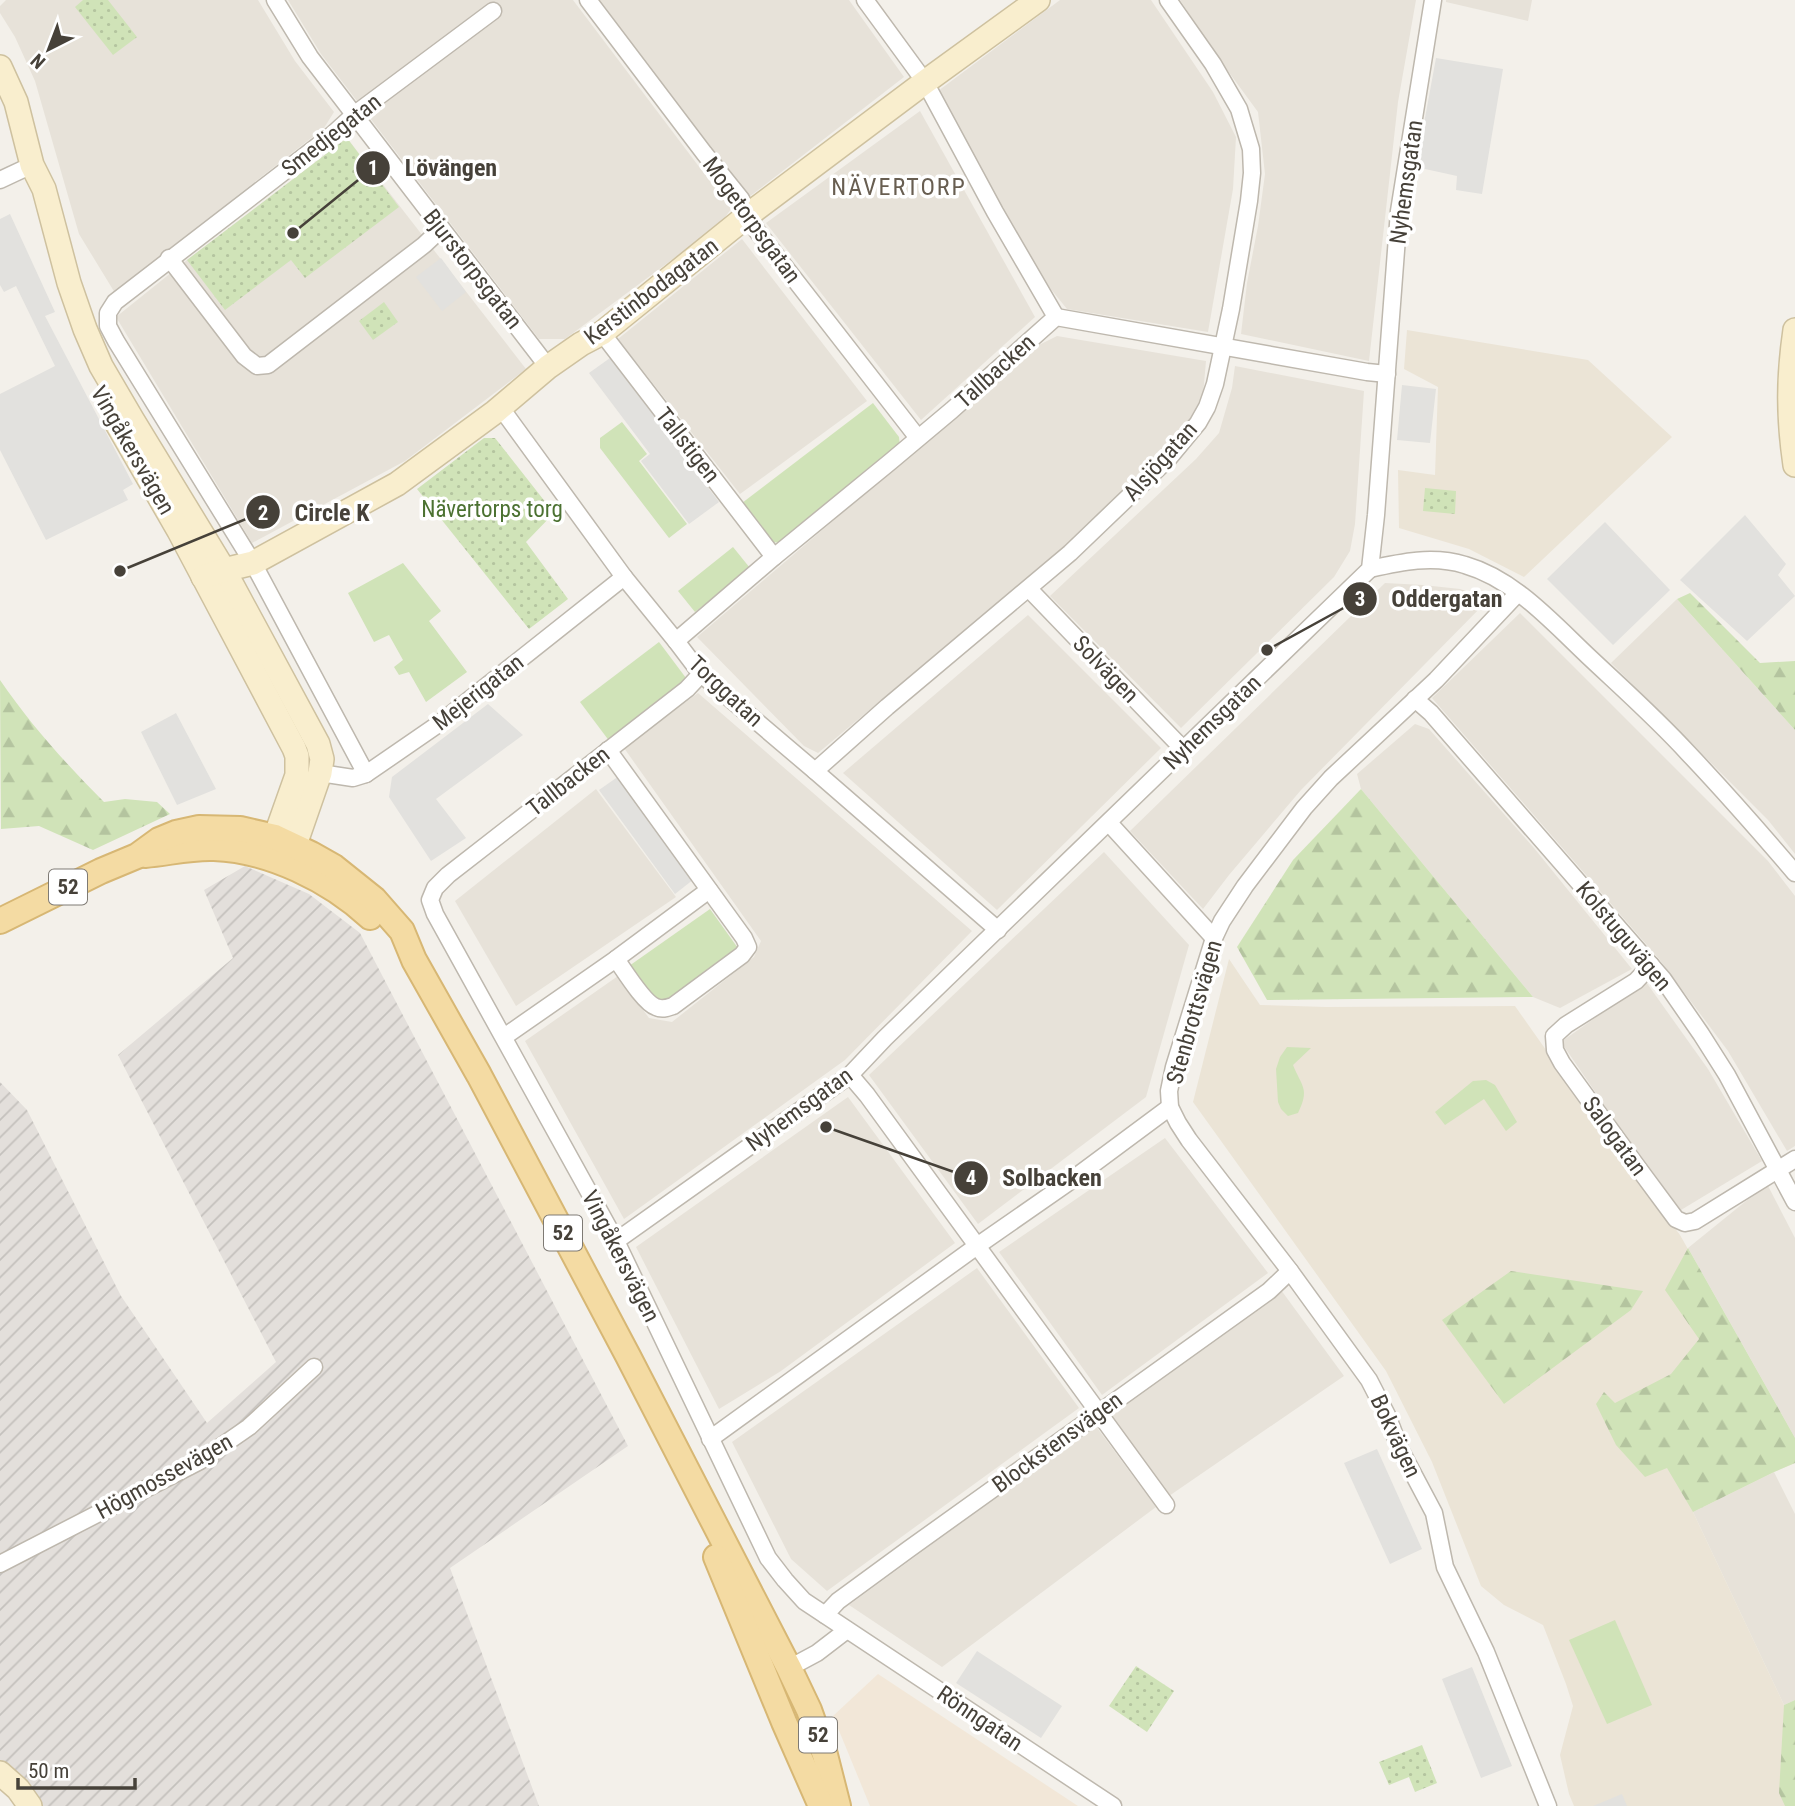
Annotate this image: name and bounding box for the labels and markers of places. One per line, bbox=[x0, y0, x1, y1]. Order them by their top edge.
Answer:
callout: Lövängen bbox=[356, 145, 511, 190]
callout: Circle K bbox=[245, 490, 383, 535]
callout: Oddergatan bbox=[1342, 576, 1516, 621]
callout: Solbacken bbox=[953, 1155, 1116, 1200]

